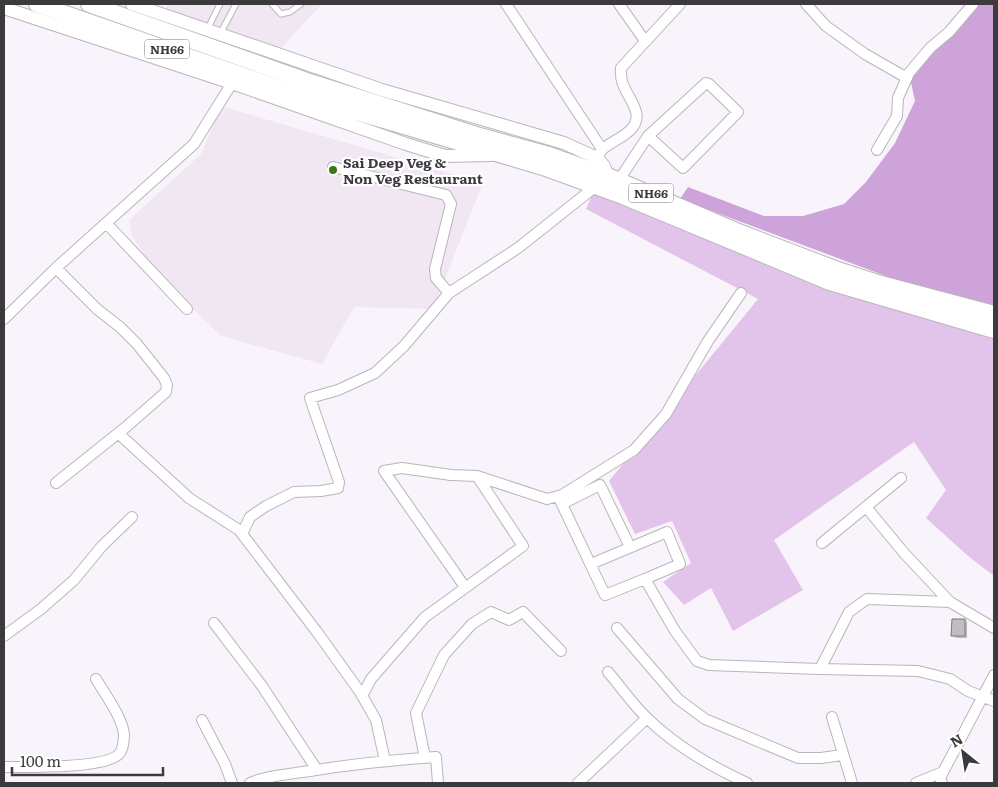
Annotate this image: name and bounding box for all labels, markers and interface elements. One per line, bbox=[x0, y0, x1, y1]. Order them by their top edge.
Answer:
road number: NH66 bbox=[144, 40, 190, 59]
place label: Sai Deep Veg & Non Veg Restaurant bbox=[343, 152, 484, 188]
marker: Sai Deep Veg & Non Veg Restaurant bbox=[327, 164, 339, 176]
road number: NH66 bbox=[628, 184, 674, 202]
north arrow bbox=[938, 727, 988, 777]
text: N bbox=[946, 728, 966, 751]
scale bar bbox=[12, 744, 164, 776]
text: 100 m bbox=[20, 749, 61, 772]

